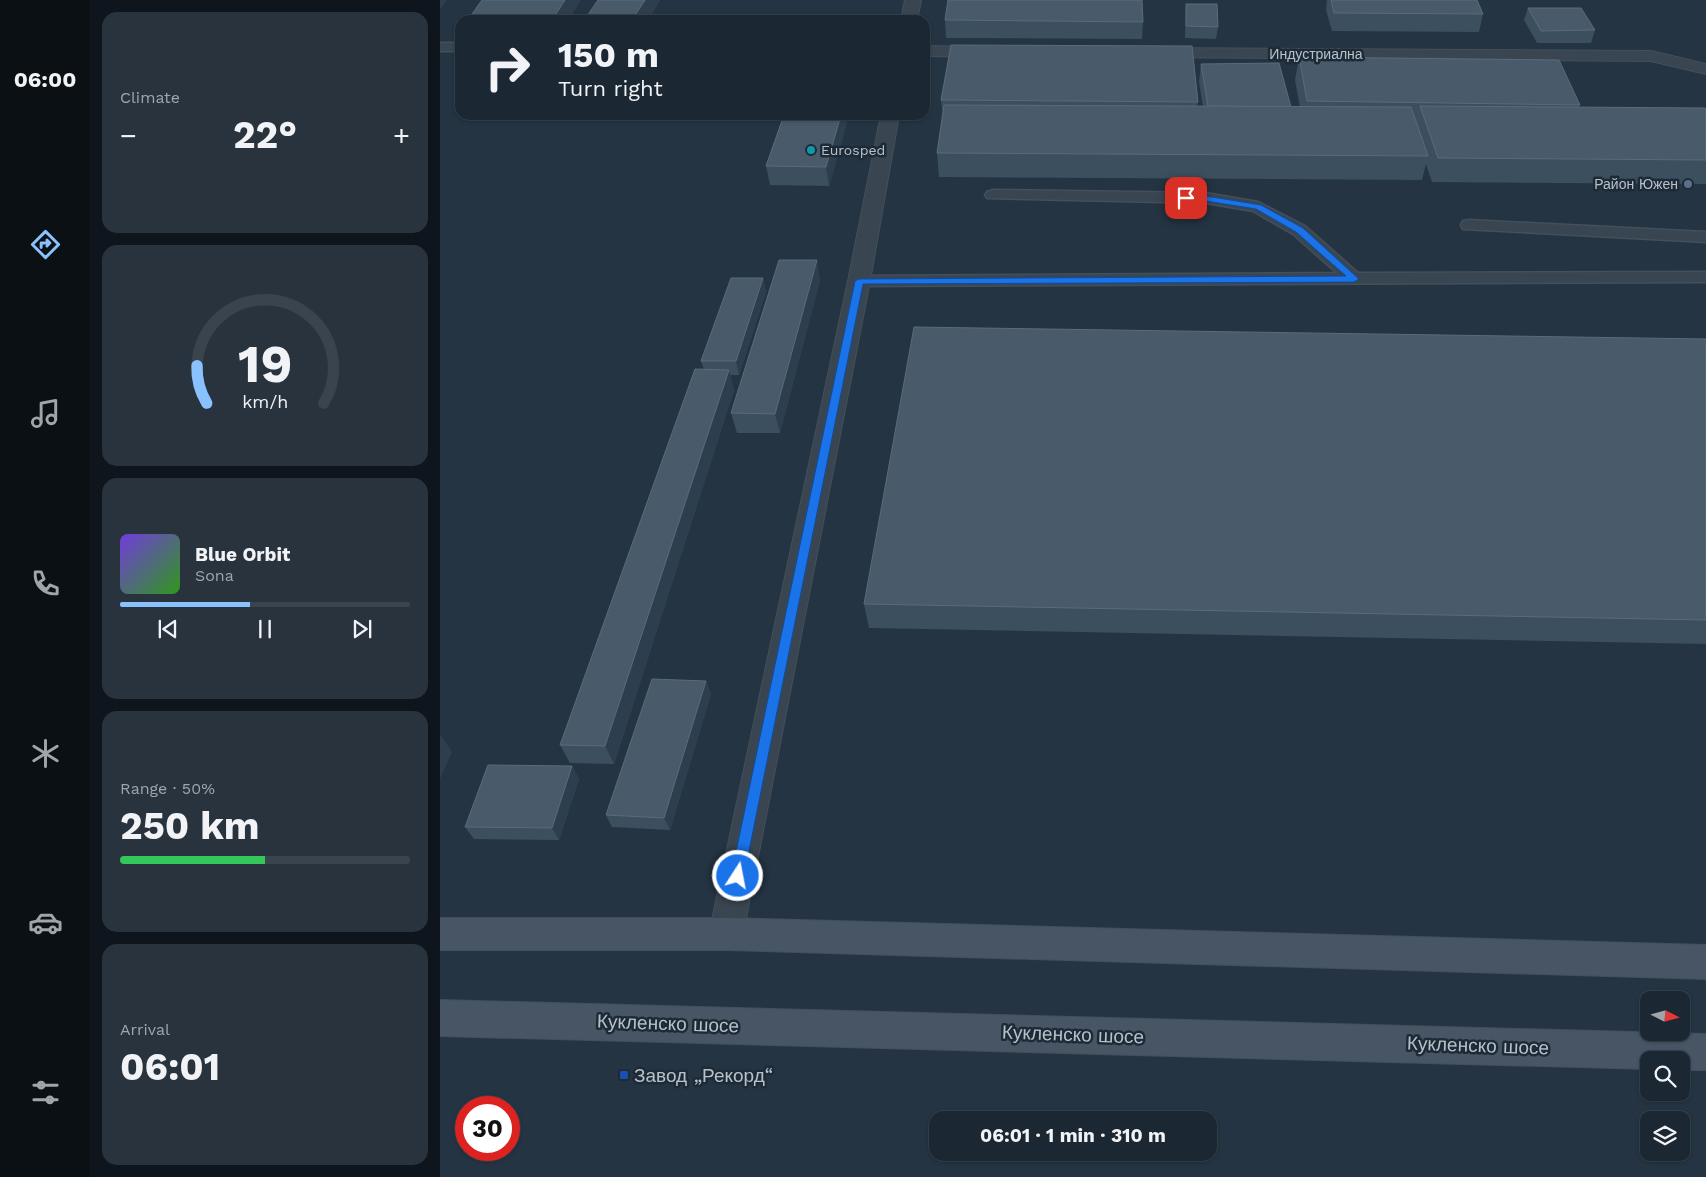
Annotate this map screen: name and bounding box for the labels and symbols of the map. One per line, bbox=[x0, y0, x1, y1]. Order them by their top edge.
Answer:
street label: Индустриална bbox=[1269, 46, 1363, 62]
place label: Eurosped bbox=[821, 142, 885, 158]
marker: Eurosped bbox=[805, 144, 817, 156]
place label: Район Южен bbox=[1594, 176, 1678, 192]
pin bbox=[1165, 177, 1207, 219]
marker: Район Южен bbox=[1682, 178, 1694, 190]
position arrow bbox=[711, 849, 763, 901]
north arrow bbox=[1640, 991, 1690, 1041]
street label: Кукленско шосе bbox=[597, 1010, 739, 1037]
street label: Кукленско шосе bbox=[1002, 1021, 1144, 1048]
street label: Кукленско шосе bbox=[1407, 1032, 1549, 1059]
place label: Завод „Рекорд“ bbox=[634, 1064, 773, 1087]
marker: Завод „Рекорд“ bbox=[618, 1069, 630, 1081]
speed limit sign: 30 bbox=[455, 1096, 520, 1161]

